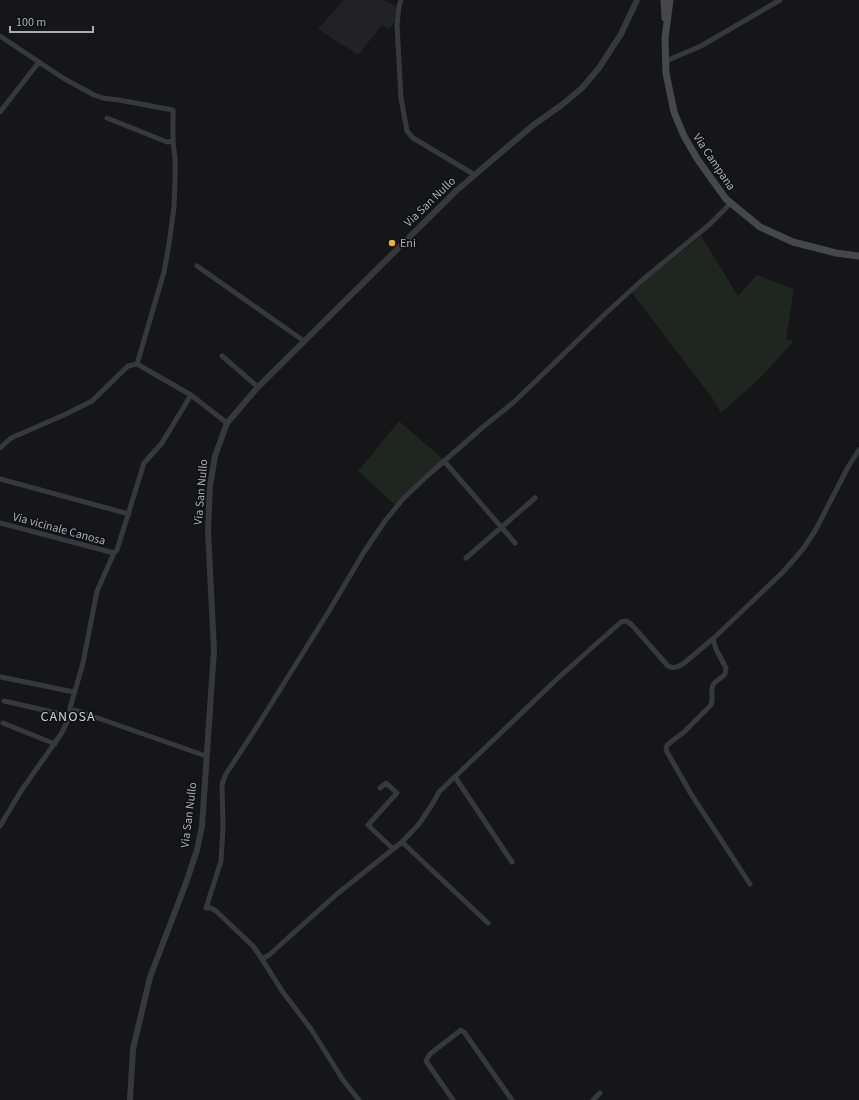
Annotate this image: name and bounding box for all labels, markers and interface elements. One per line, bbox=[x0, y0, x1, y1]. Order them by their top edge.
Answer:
scale bar bbox=[10, 8, 93, 34]
text: 100 m bbox=[16, 14, 46, 31]
street label: Via Campana bbox=[689, 130, 739, 194]
street label: Via San Nullo bbox=[400, 173, 460, 231]
place label: Eni bbox=[400, 235, 416, 252]
marker: Eni bbox=[387, 238, 397, 248]
street label: Via San Nullo bbox=[190, 458, 212, 526]
street label: Via vicinale Canosa bbox=[11, 508, 107, 550]
district label: CANOSA bbox=[40, 707, 96, 727]
street label: Via San Nullo bbox=[177, 781, 201, 849]

